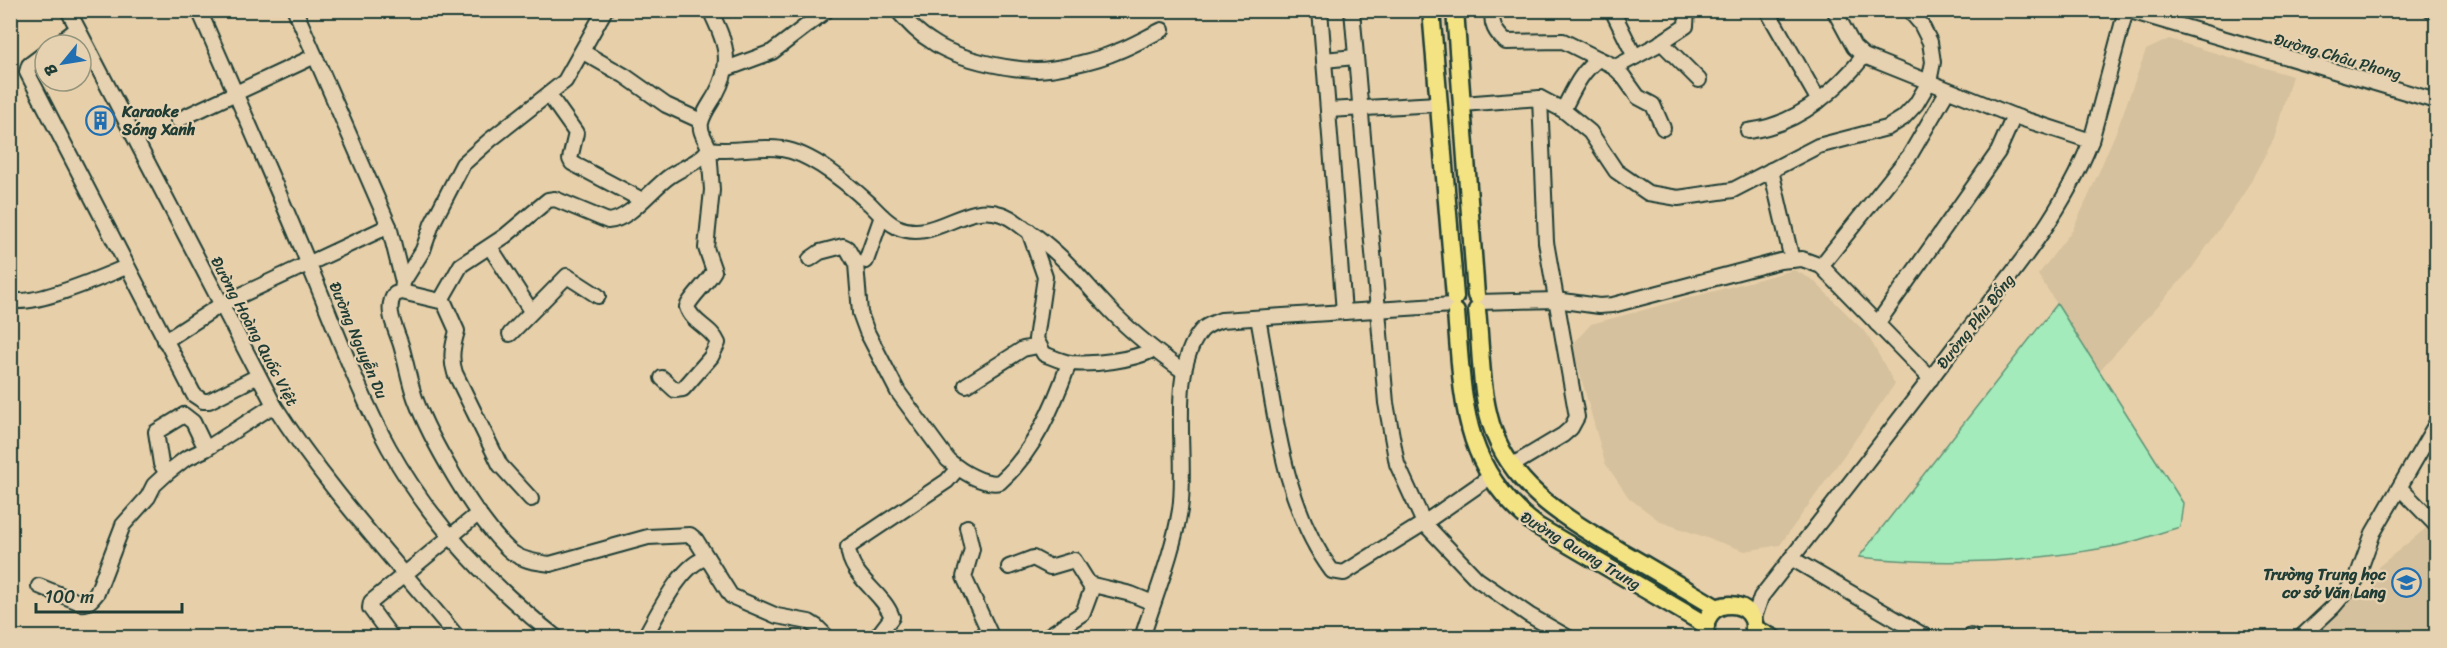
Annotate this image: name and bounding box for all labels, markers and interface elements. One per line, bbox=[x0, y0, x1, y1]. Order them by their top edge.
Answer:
street label: Đường Châu Phong bbox=[2271, 24, 2405, 89]
north arrow bbox=[33, 33, 93, 93]
text: B bbox=[35, 58, 66, 82]
place label: Karaoke Sóng Xanh bbox=[121, 97, 196, 144]
building icon: Karaoke Sóng Xanh bbox=[85, 104, 117, 136]
street label: Đường Hoàng Quốc Việt bbox=[203, 251, 306, 412]
street label: Đường Phù Đổng bbox=[1929, 267, 2022, 376]
street label: Đường Nguyễn Du bbox=[321, 277, 396, 404]
street label: Đường Quang Trung bbox=[1515, 503, 1647, 598]
place label: Trường Trung học cơ sở Văn Lang bbox=[2263, 560, 2387, 607]
school or university icon: Trường Trung học cơ sở Văn Lang bbox=[2391, 567, 2423, 599]
scale bar bbox=[36, 576, 182, 614]
text: 100 m bbox=[45, 581, 94, 613]

